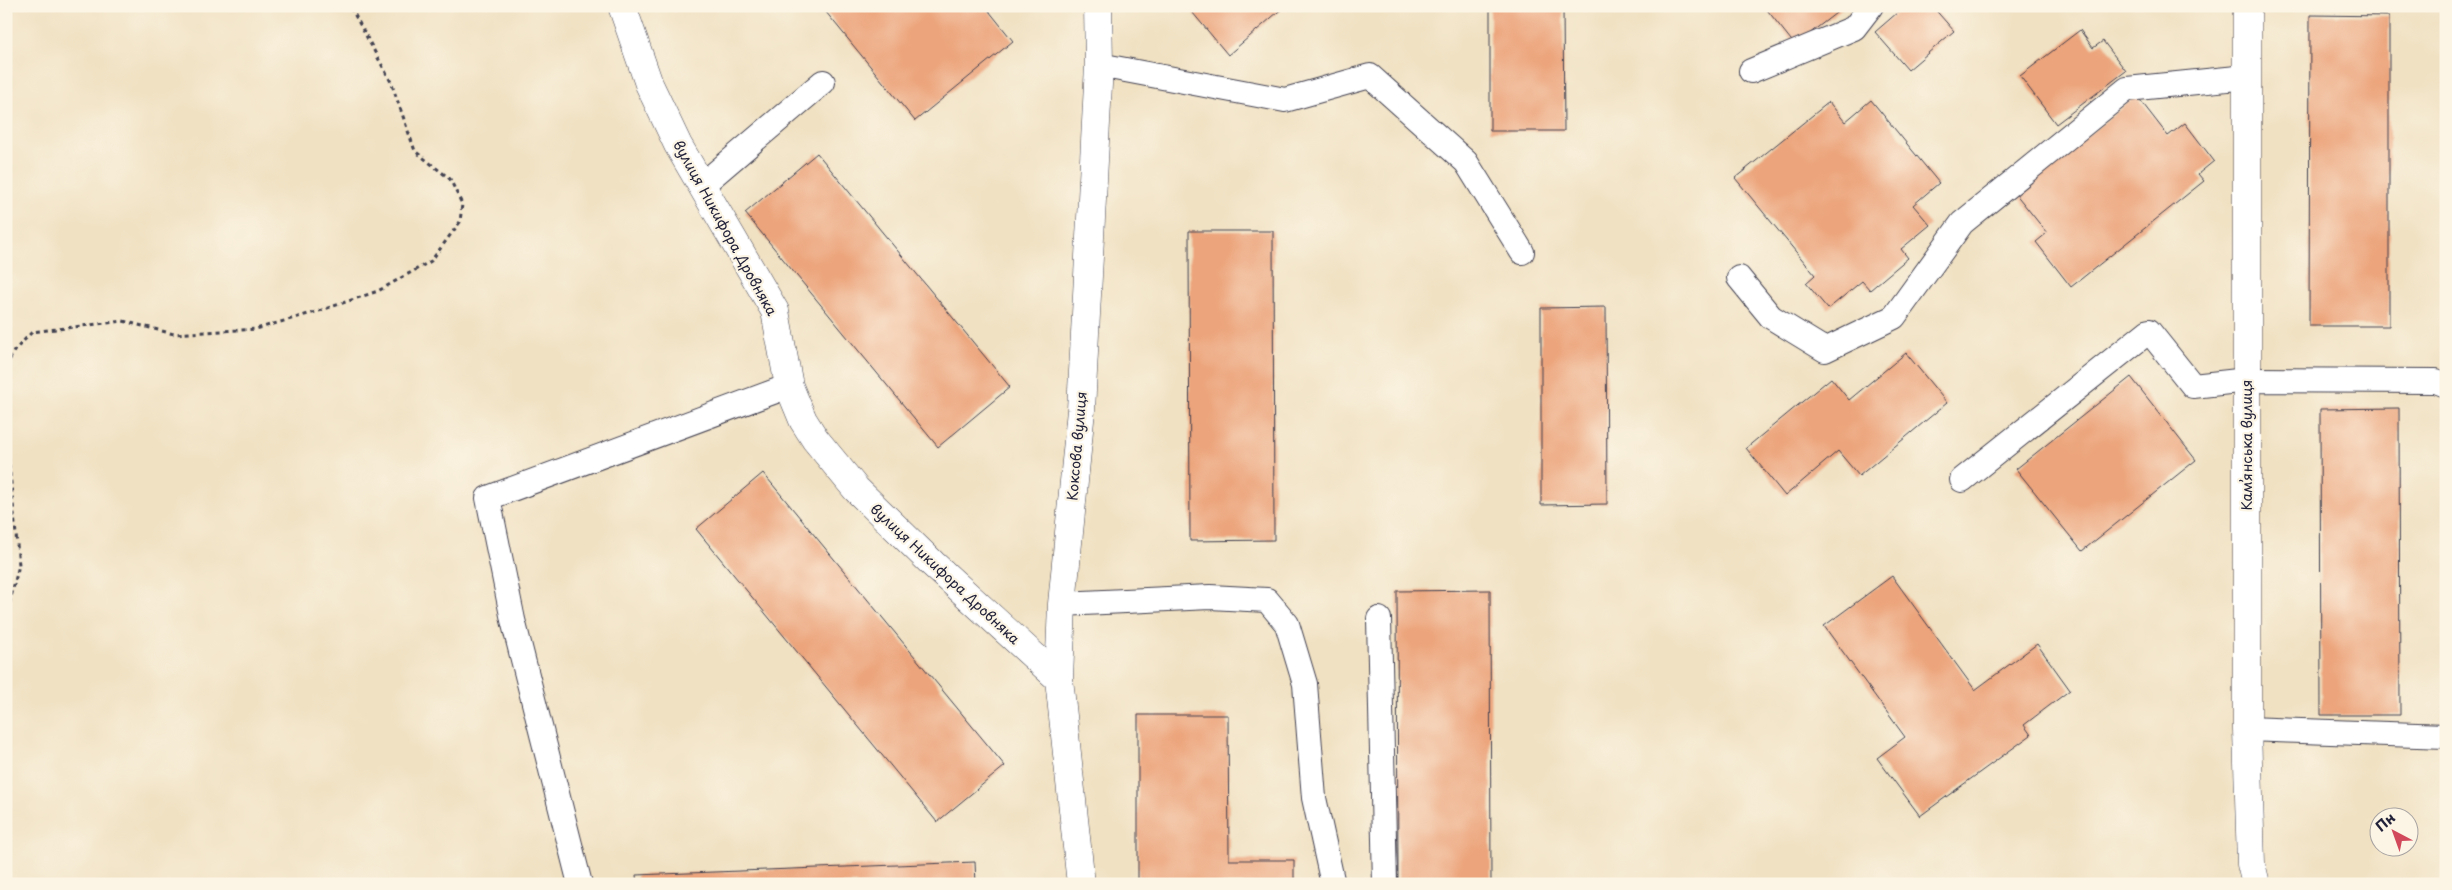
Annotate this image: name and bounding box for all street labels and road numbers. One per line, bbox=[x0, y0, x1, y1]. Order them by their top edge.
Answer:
street label: вулиця Никифора Дровняка bbox=[668, 136, 783, 320]
street label: Камʼянська вулиця bbox=[2236, 380, 2257, 510]
street label: Коксова вулиця bbox=[1061, 391, 1092, 501]
street label: вулиця Никифора Дровняка bbox=[866, 498, 1025, 649]

